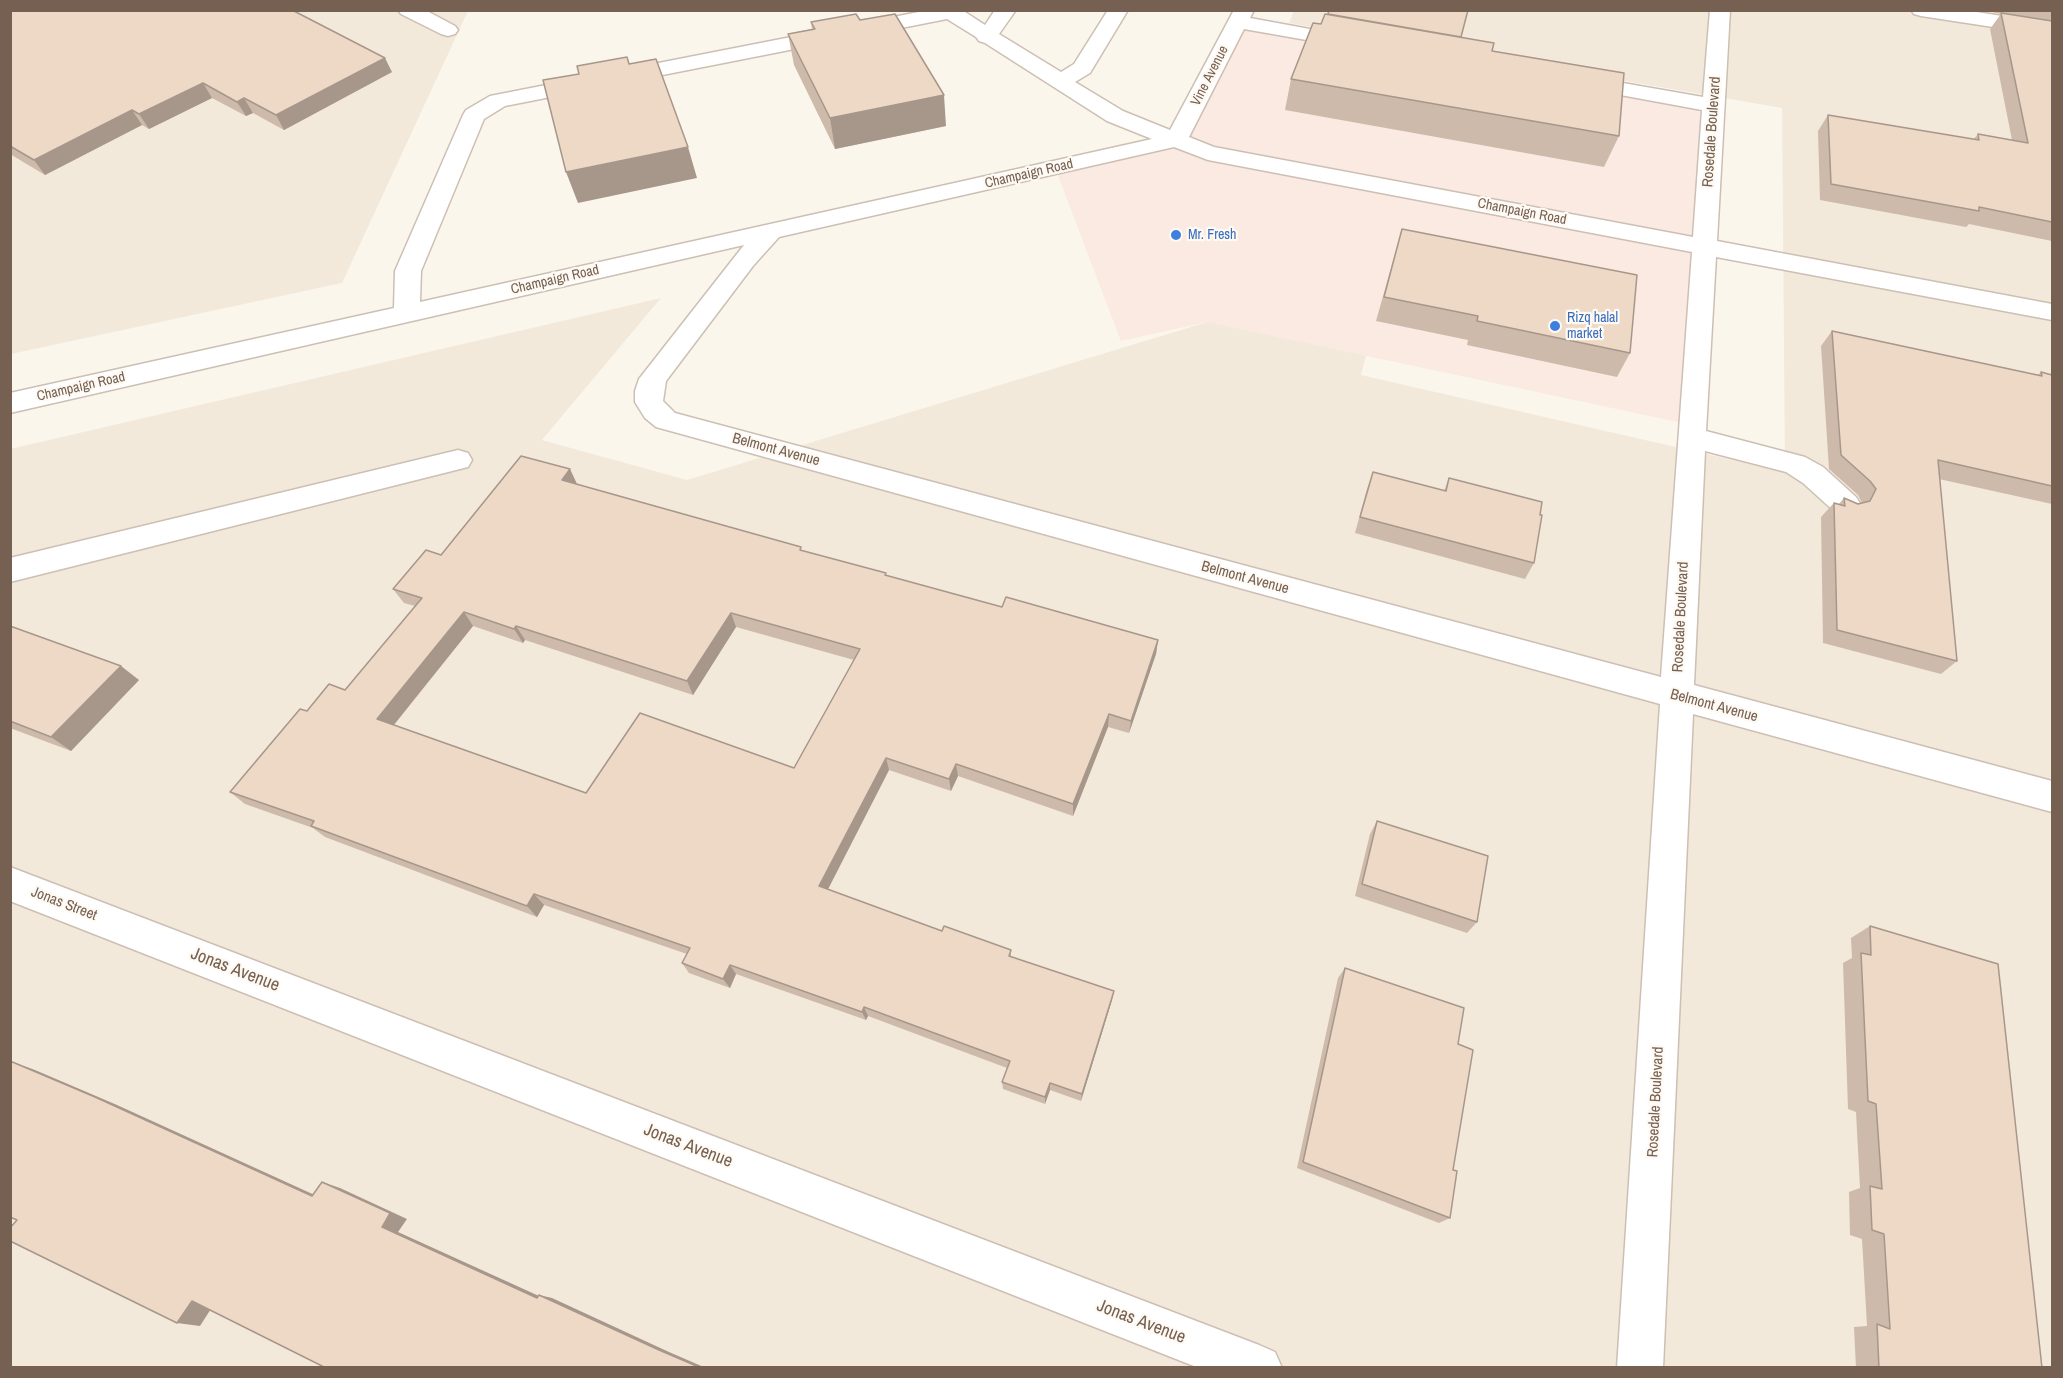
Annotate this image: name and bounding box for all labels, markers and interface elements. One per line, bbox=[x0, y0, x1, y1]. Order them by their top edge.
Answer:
street label: Vine Avenue bbox=[1188, 43, 1232, 109]
street label: Rosedale Boulevard bbox=[1699, 76, 1725, 188]
street label: Champaign Road bbox=[983, 156, 1075, 192]
street label: Champaign Road bbox=[1476, 195, 1568, 229]
place label: Mr. Fresh bbox=[1188, 227, 1236, 243]
marker: Mr. Fresh bbox=[1169, 228, 1183, 242]
street label: Champaign Road bbox=[509, 262, 601, 298]
place label: Rizq halal market bbox=[1567, 310, 1618, 342]
marker: Rizq halal market bbox=[1548, 319, 1562, 333]
street label: Champaign Road bbox=[35, 369, 127, 405]
street label: Belmont Avenue bbox=[730, 430, 822, 470]
street label: Belmont Avenue bbox=[1199, 558, 1291, 598]
street label: Rosedale Boulevard bbox=[1669, 561, 1693, 673]
street label: Belmont Avenue bbox=[1668, 686, 1760, 726]
street label: Jonas Street bbox=[29, 883, 99, 925]
street label: Jonas Avenue bbox=[188, 943, 282, 997]
street label: Rosedale Boulevard bbox=[1644, 1046, 1668, 1158]
street label: Jonas Avenue bbox=[641, 1119, 735, 1173]
street label: Jonas Avenue bbox=[1094, 1295, 1188, 1349]

